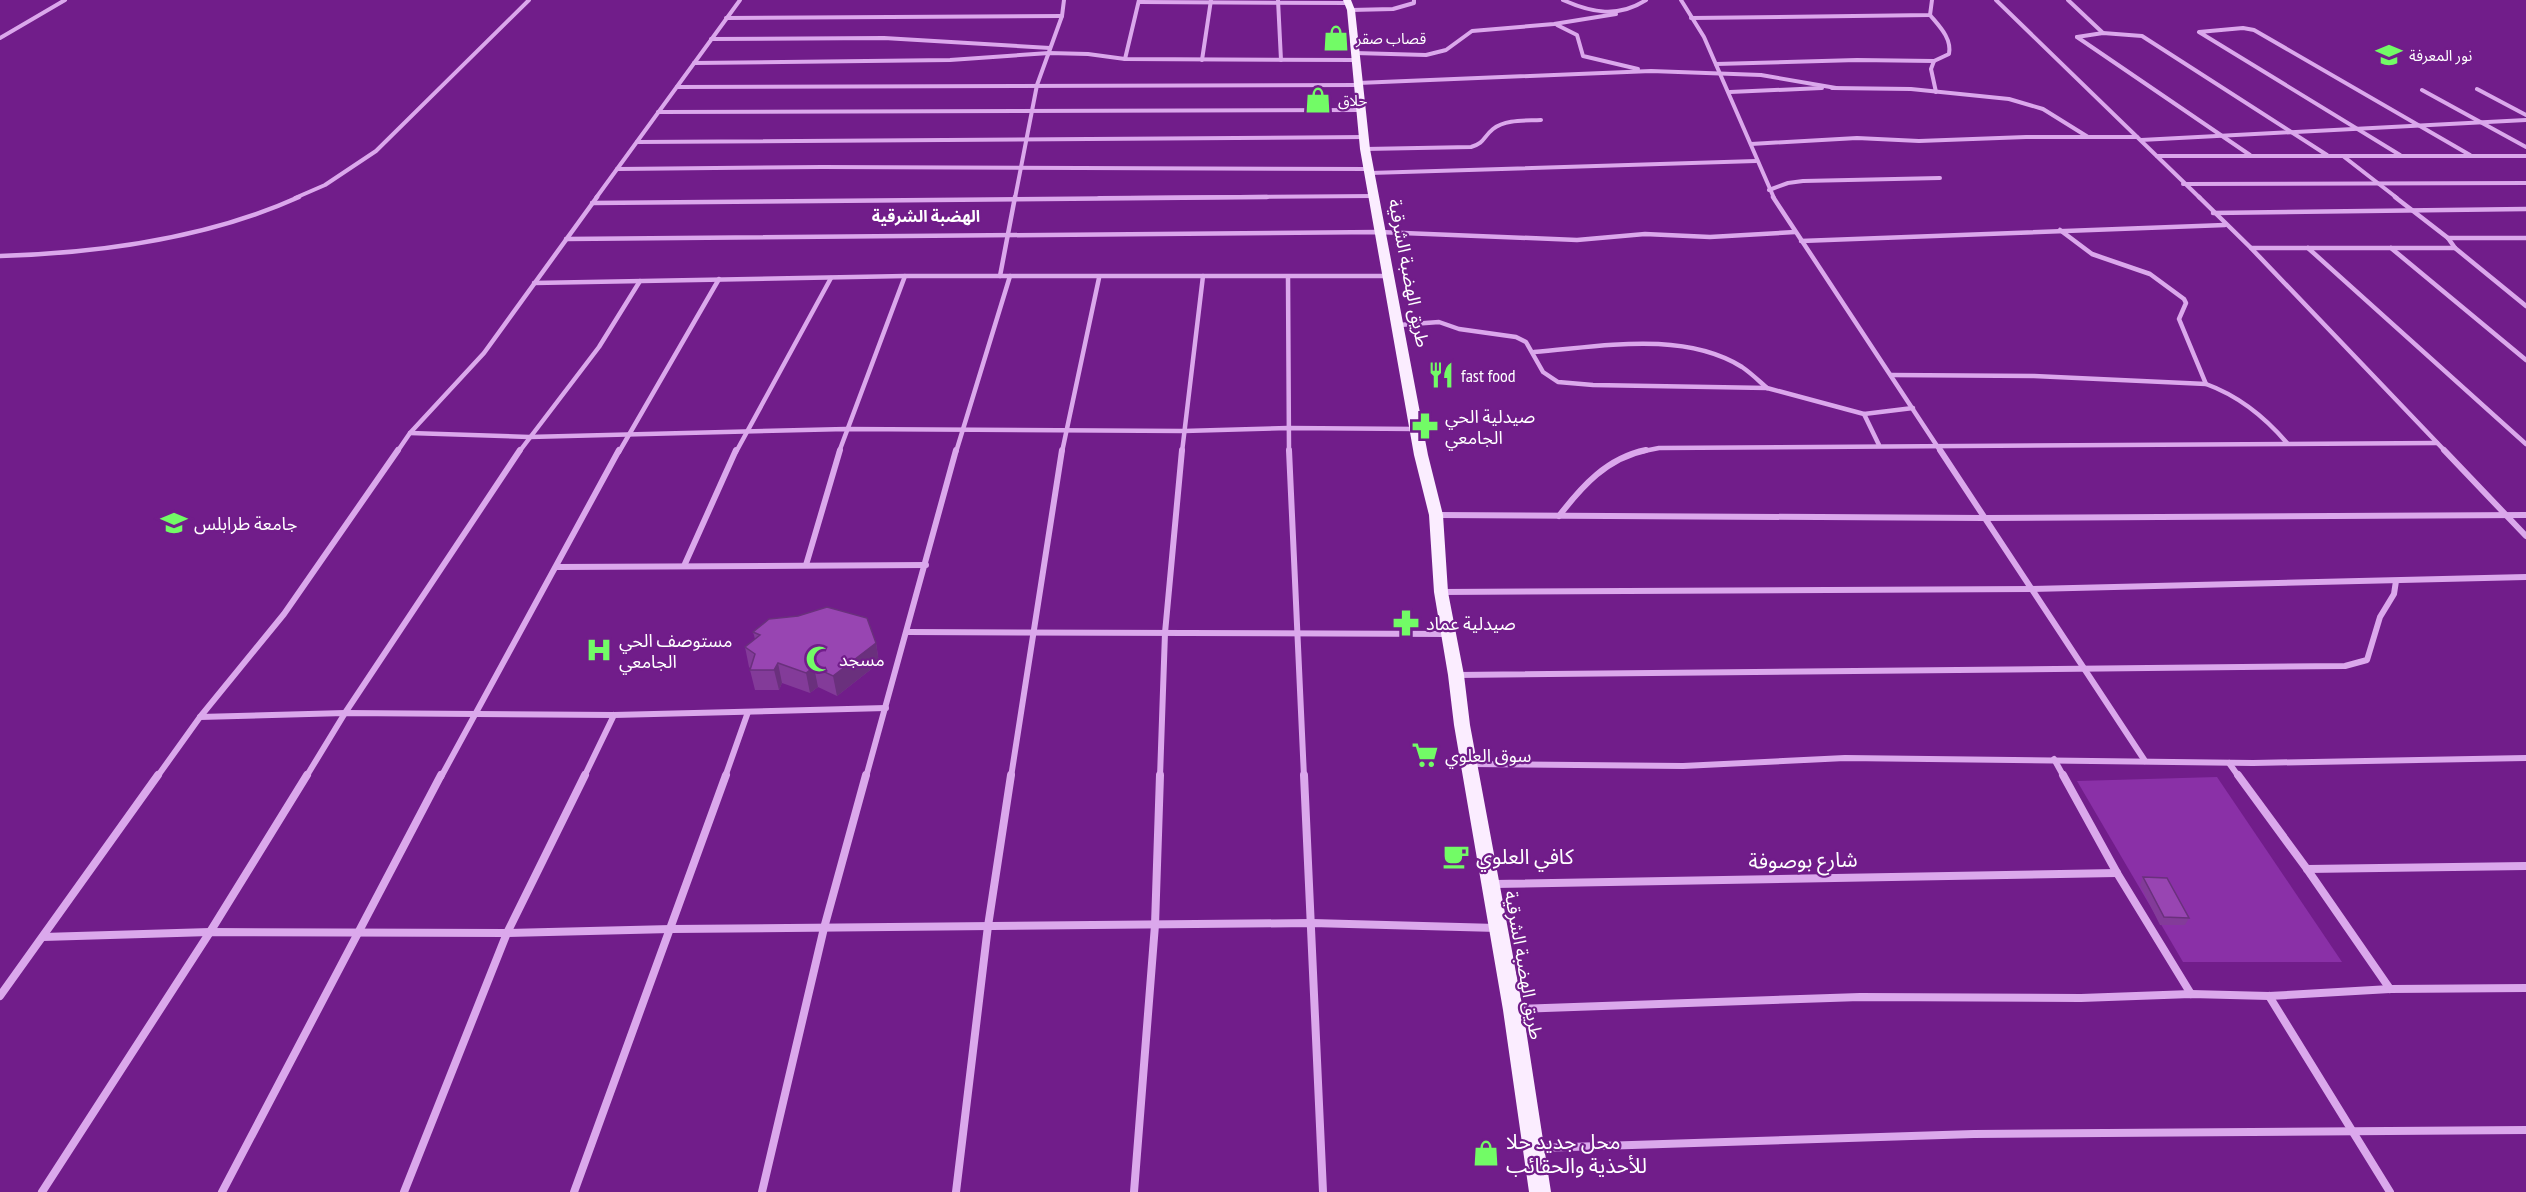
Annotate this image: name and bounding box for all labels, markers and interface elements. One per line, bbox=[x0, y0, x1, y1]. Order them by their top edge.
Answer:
shop icon: قصاب صقر bbox=[1321, 23, 1351, 53]
place label: قصاب صقر bbox=[1355, 29, 1427, 48]
school or university icon: نور المعرفة bbox=[2374, 40, 2404, 70]
place label: نور المعرفة bbox=[2409, 46, 2472, 65]
shop icon: حلاق bbox=[1303, 85, 1333, 115]
place label: حلاق bbox=[1338, 91, 1368, 110]
street label: طريق الهضبة الشرقية bbox=[1383, 197, 1435, 349]
district label: الهضبة الشرقية bbox=[872, 206, 980, 226]
restaurant icon: fast food bbox=[1426, 360, 1456, 390]
place label: fast food bbox=[1461, 364, 1516, 387]
place label: صيدلية الحي الجامعي bbox=[1445, 405, 1535, 451]
pharmacy icon: صيدلية الحي الجامعي bbox=[1410, 411, 1440, 441]
school or university icon: جامعة طرابلس bbox=[159, 508, 189, 538]
place label: جامعة طرابلس bbox=[194, 512, 297, 535]
pharmacy icon: صيدلية عماد bbox=[1391, 608, 1421, 638]
place label: صيدلية عماد bbox=[1426, 612, 1516, 635]
place label: مستوصف الحي الجامعي bbox=[619, 629, 732, 675]
hospital icon: مستوصف الحي الجامعي bbox=[584, 635, 614, 665]
mosque icon: مسجد bbox=[804, 644, 834, 674]
place label: مسجد bbox=[839, 648, 885, 671]
supermarket icon: سوق العلوي bbox=[1410, 740, 1440, 770]
place label: سوق العلوي bbox=[1445, 744, 1531, 769]
cafe icon: كافي العلوي bbox=[1441, 841, 1471, 871]
place label: كافي العلوي bbox=[1476, 843, 1574, 872]
street label: شارع بوصوفة bbox=[1748, 846, 1858, 876]
street label: طريق الهضبة الشرقية bbox=[1500, 889, 1548, 1041]
place label: محل جديد حلا للأحذية والحقائب bbox=[1506, 1128, 1647, 1179]
shop icon: محل جديد حلا للأحذية والحقائب bbox=[1471, 1138, 1501, 1168]

